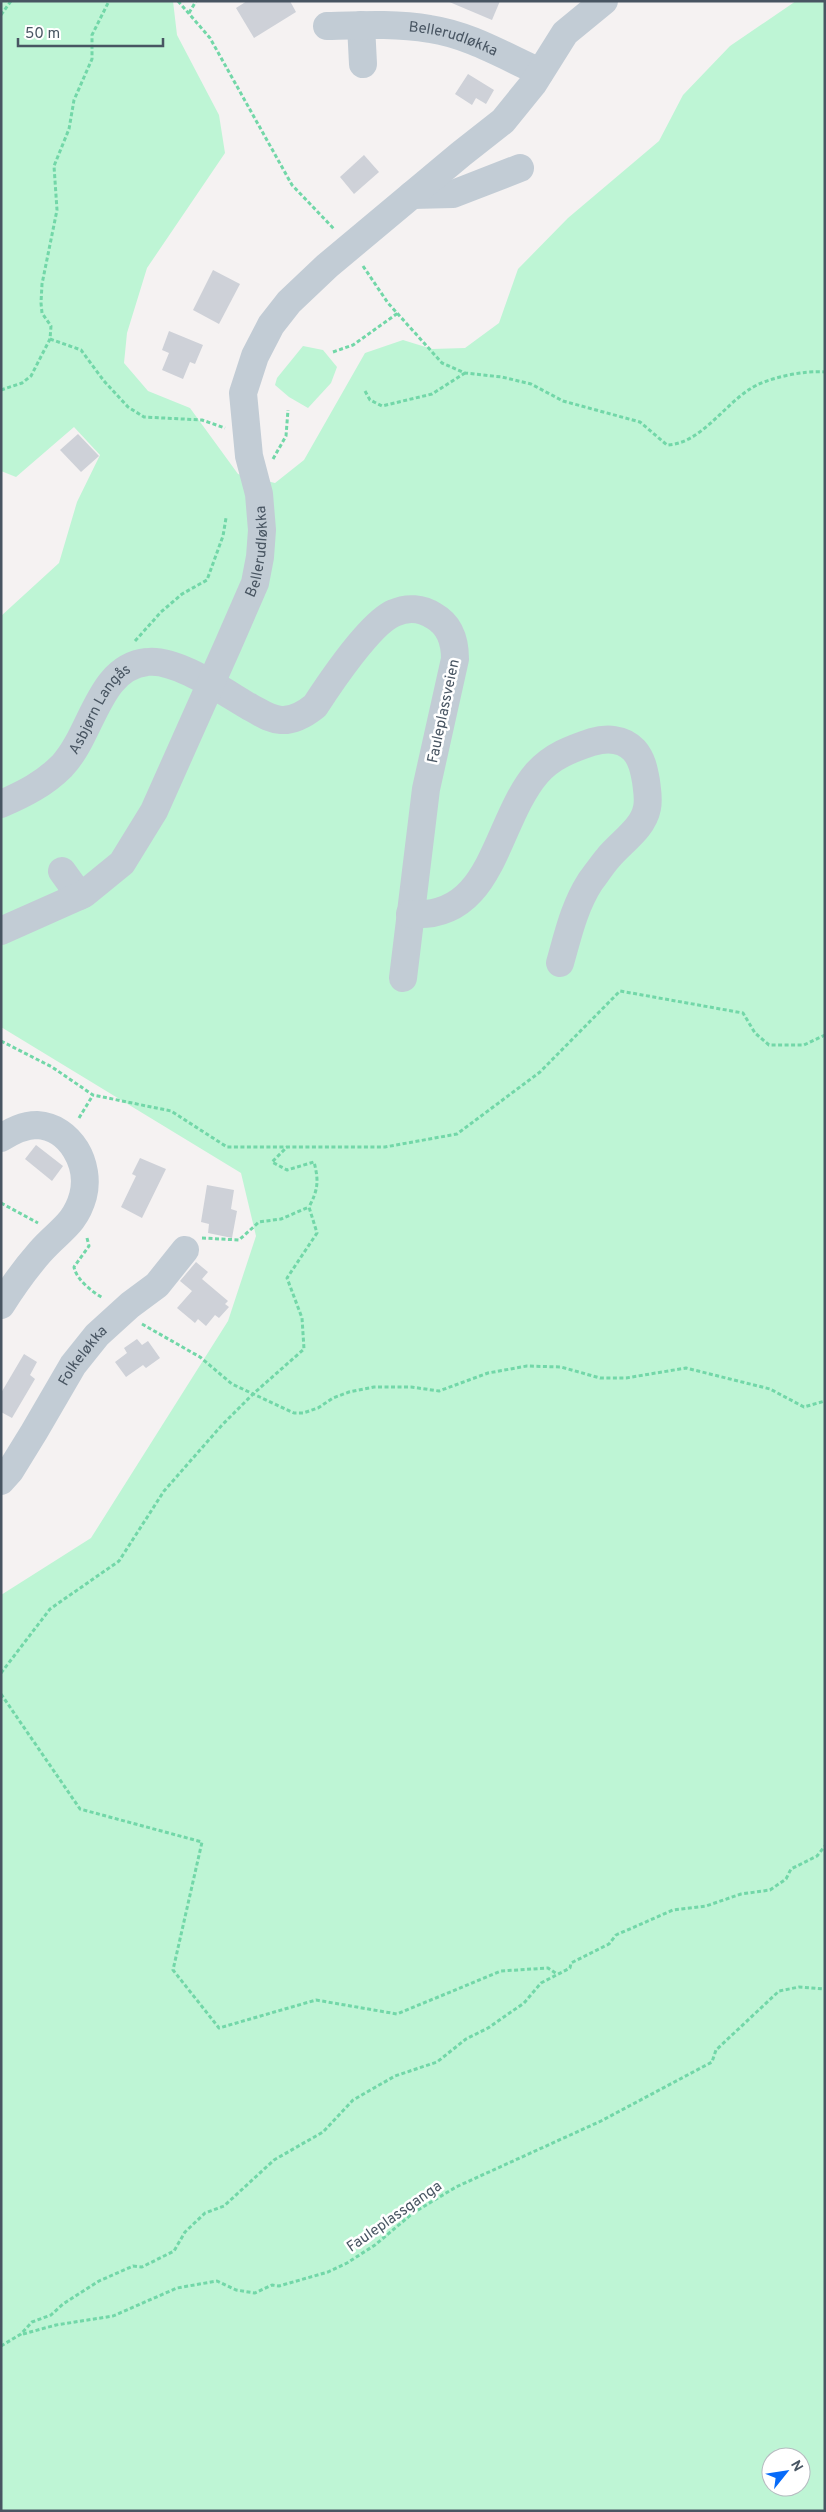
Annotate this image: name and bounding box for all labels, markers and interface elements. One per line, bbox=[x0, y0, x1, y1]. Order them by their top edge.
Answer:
scale bar bbox=[18, 15, 162, 47]
street label: Bellerudløkka bbox=[408, 18, 500, 62]
text: 50 m bbox=[25, 25, 60, 44]
street label: Bellerudløkka bbox=[242, 505, 273, 601]
street label: Fauleplassveien bbox=[424, 658, 465, 765]
street label: Asbjørn Langås bbox=[65, 660, 135, 759]
street label: Folkeløkka bbox=[55, 1322, 112, 1390]
street label: Fauleplassganga bbox=[344, 2177, 446, 2257]
north arrow bbox=[761, 2447, 811, 2497]
text: N bbox=[786, 2458, 806, 2475]

